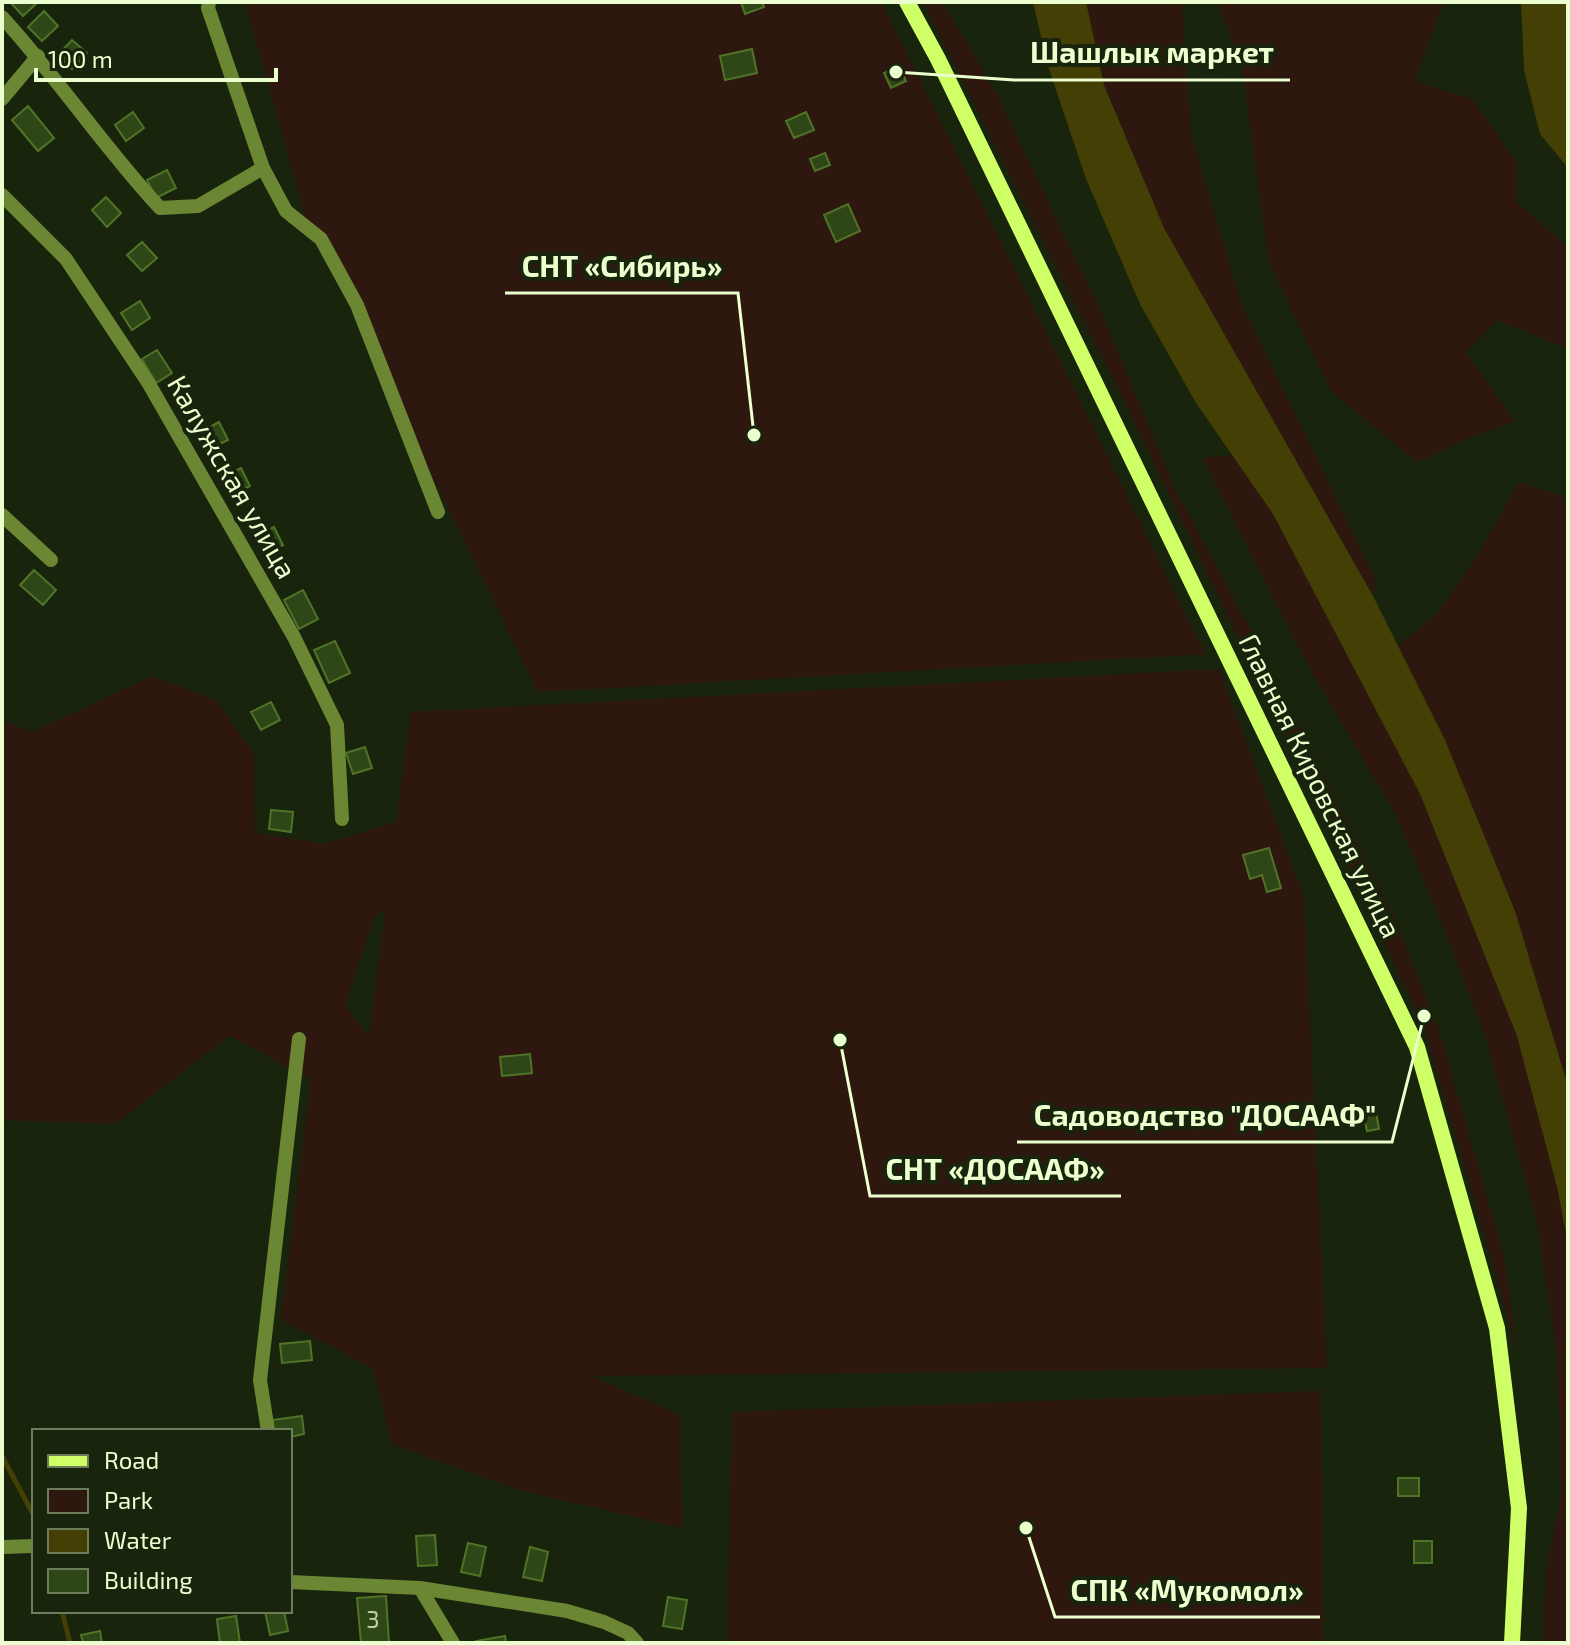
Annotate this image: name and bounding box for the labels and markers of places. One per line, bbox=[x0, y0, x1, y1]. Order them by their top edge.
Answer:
callout: Шашлык маркет bbox=[1014, 26, 1290, 80]
callout: СНТ «Сибирь» bbox=[505, 239, 738, 293]
callout: Садоводство "ДОСААФ" bbox=[1017, 1088, 1392, 1142]
callout: СНТ «ДОСААФ» bbox=[870, 1142, 1121, 1196]
callout: СПК «Мукомол» bbox=[1055, 1563, 1320, 1617]

